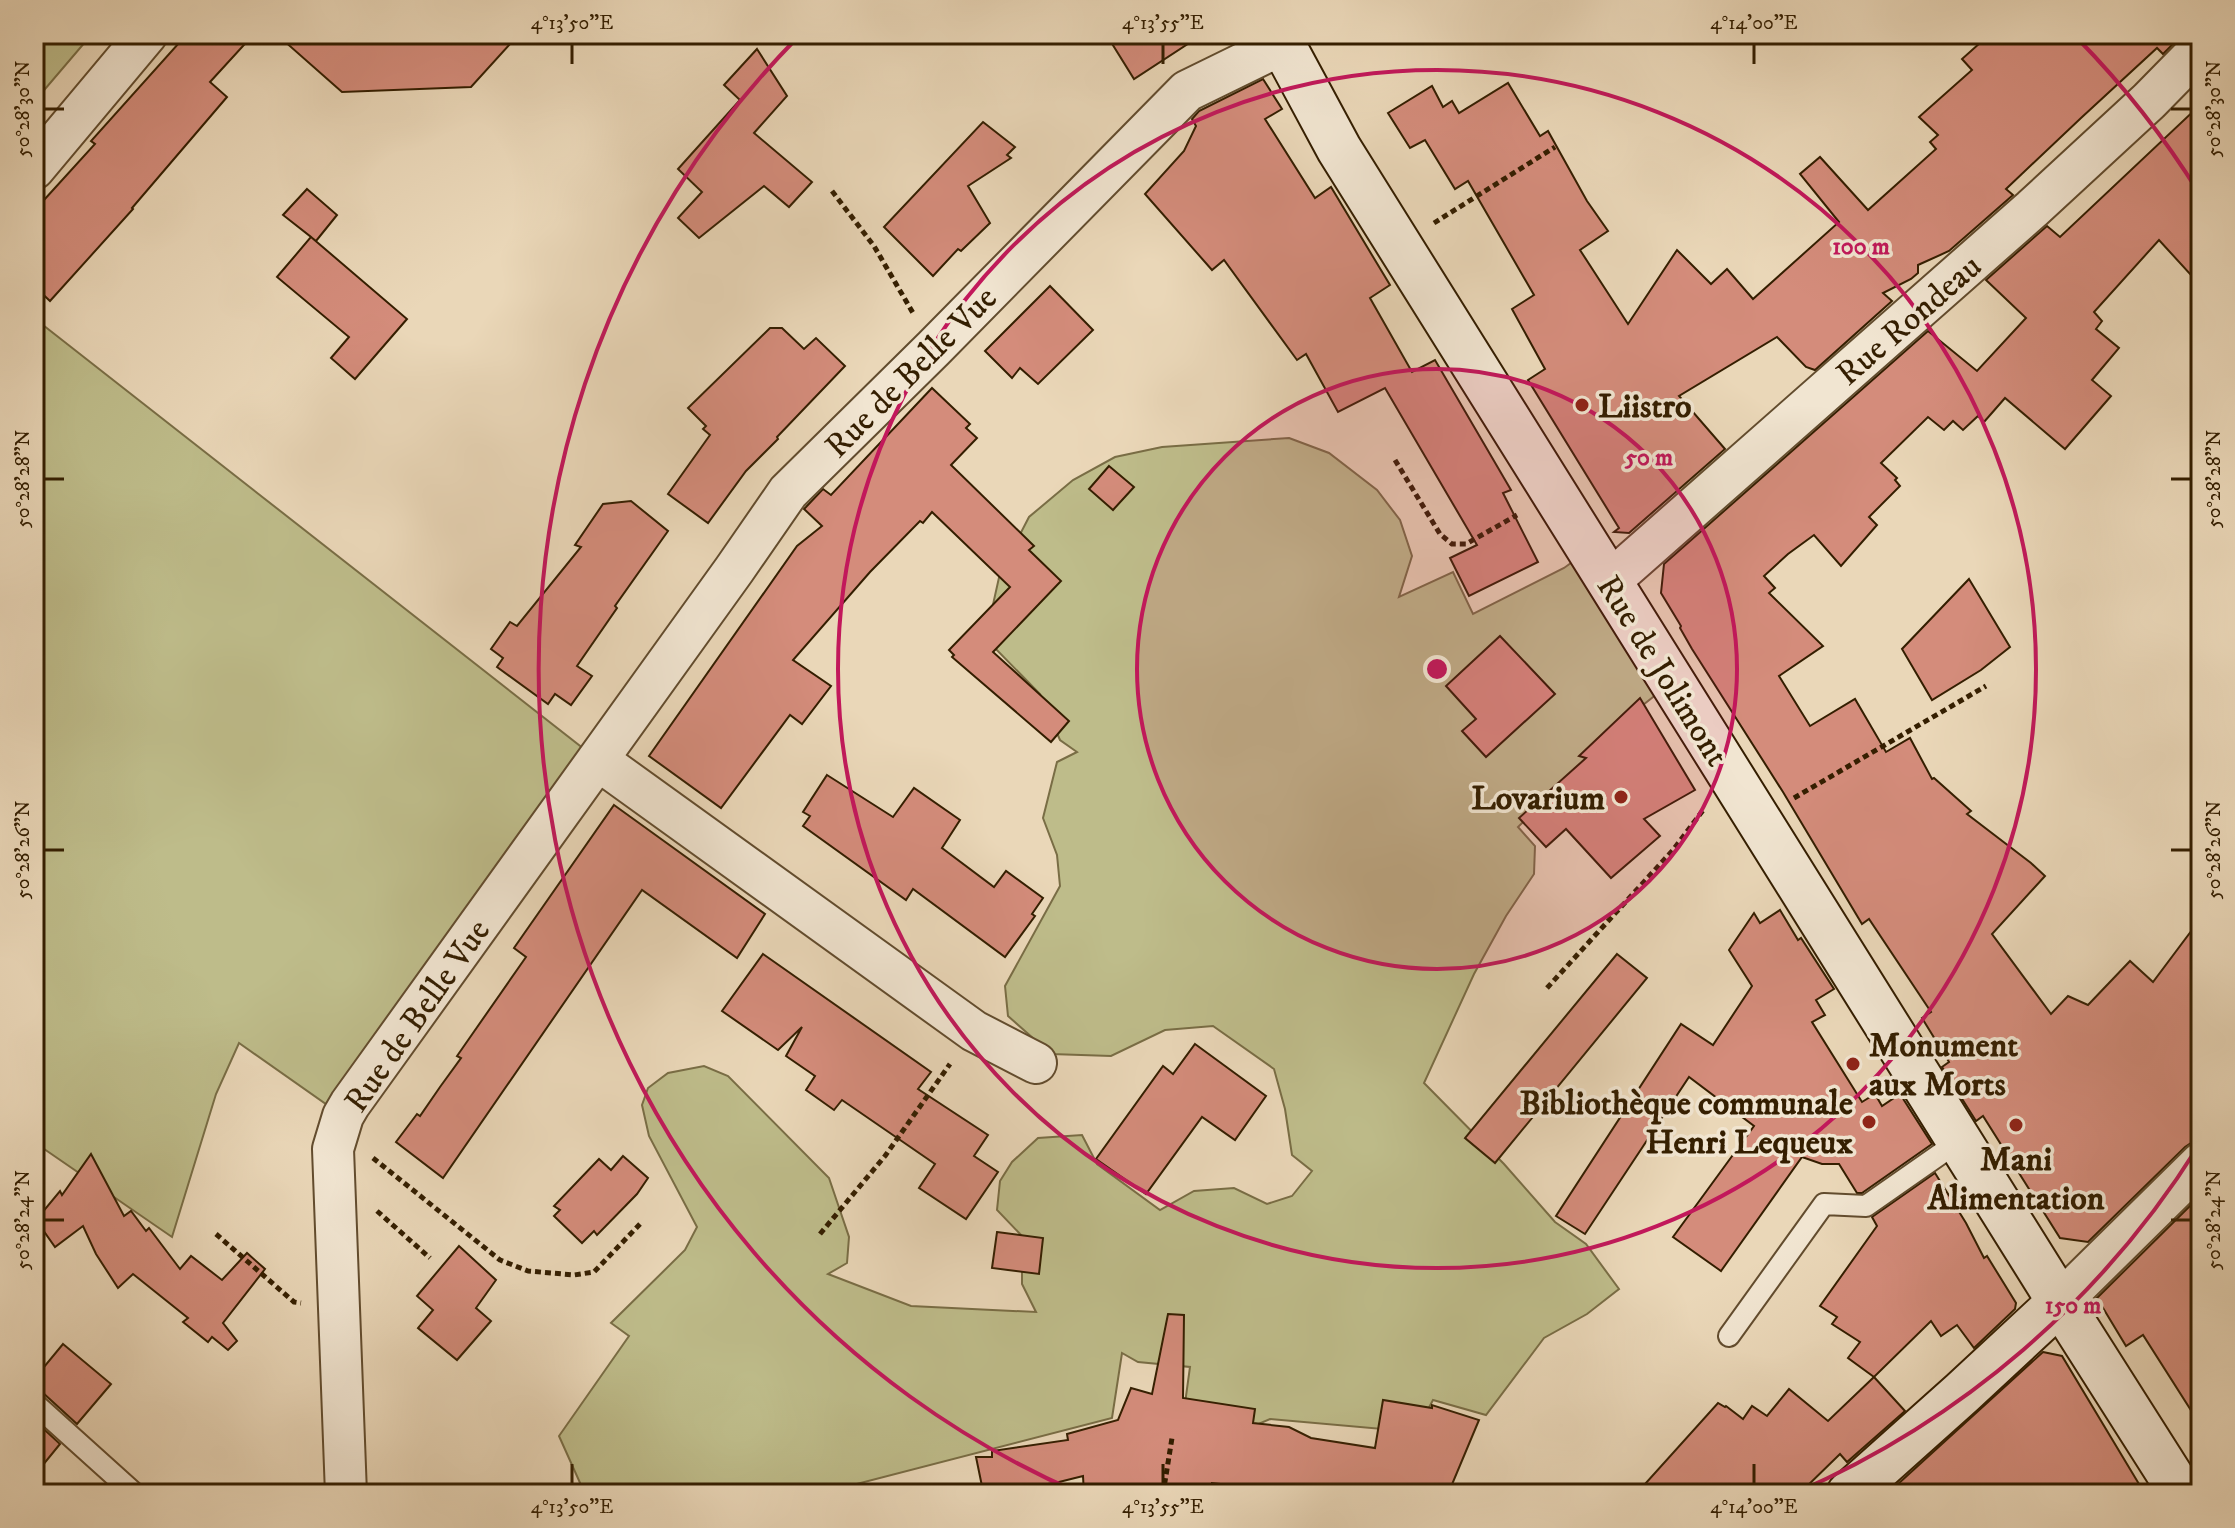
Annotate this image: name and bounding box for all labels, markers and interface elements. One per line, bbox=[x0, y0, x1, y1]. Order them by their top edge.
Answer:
text: 4°13'50"E bbox=[531, 11, 613, 36]
text: 4°13'55"E bbox=[1122, 11, 1204, 36]
text: 4°14'00"E bbox=[1710, 11, 1798, 36]
text: 50°28'30"N bbox=[11, 61, 36, 157]
text: 50°28'30"N bbox=[2202, 61, 2227, 157]
text: 100 m bbox=[1832, 232, 1890, 262]
street label: Rue Rondeau bbox=[1828, 246, 1991, 395]
street label: Rue de Belle Vue bbox=[817, 278, 1006, 467]
place label: Liistro bbox=[1598, 386, 1691, 428]
marker: Liistro bbox=[1573, 396, 1591, 414]
text: 50°28'28"N bbox=[11, 430, 36, 528]
text: 50°28'28"N bbox=[2202, 430, 2227, 528]
text: 50 m bbox=[1624, 443, 1673, 473]
street label: Rue de Jolimont bbox=[1587, 568, 1738, 774]
centre of rings bbox=[1423, 655, 1451, 683]
place label: Lovarium bbox=[1471, 778, 1605, 820]
marker: Lovarium bbox=[1612, 788, 1630, 806]
text: 50°28'26"N bbox=[11, 801, 36, 899]
text: 50°28'26"N bbox=[2202, 801, 2227, 899]
street label: Rue de Belle Vue bbox=[336, 911, 500, 1121]
place label: Monument aux Morts bbox=[1869, 1025, 2018, 1106]
marker: Monument aux Morts bbox=[1844, 1055, 1862, 1073]
place label: Bibliothèque communale Henri Lequeux bbox=[1519, 1083, 1853, 1164]
marker: Bibliothèque communale Henri Lequeux bbox=[1860, 1113, 1878, 1131]
marker: Mani Alimentation bbox=[2007, 1116, 2025, 1134]
place label: Mani Alimentation bbox=[1926, 1139, 2105, 1220]
text: 50°28'24"N bbox=[11, 1170, 36, 1270]
text: 50°28'24"N bbox=[2202, 1170, 2227, 1270]
text: 150 m bbox=[2045, 1291, 2101, 1321]
text: 4°13'50"E bbox=[531, 1495, 613, 1520]
text: 4°13'55"E bbox=[1122, 1495, 1204, 1520]
text: 4°14'00"E bbox=[1710, 1495, 1798, 1520]

